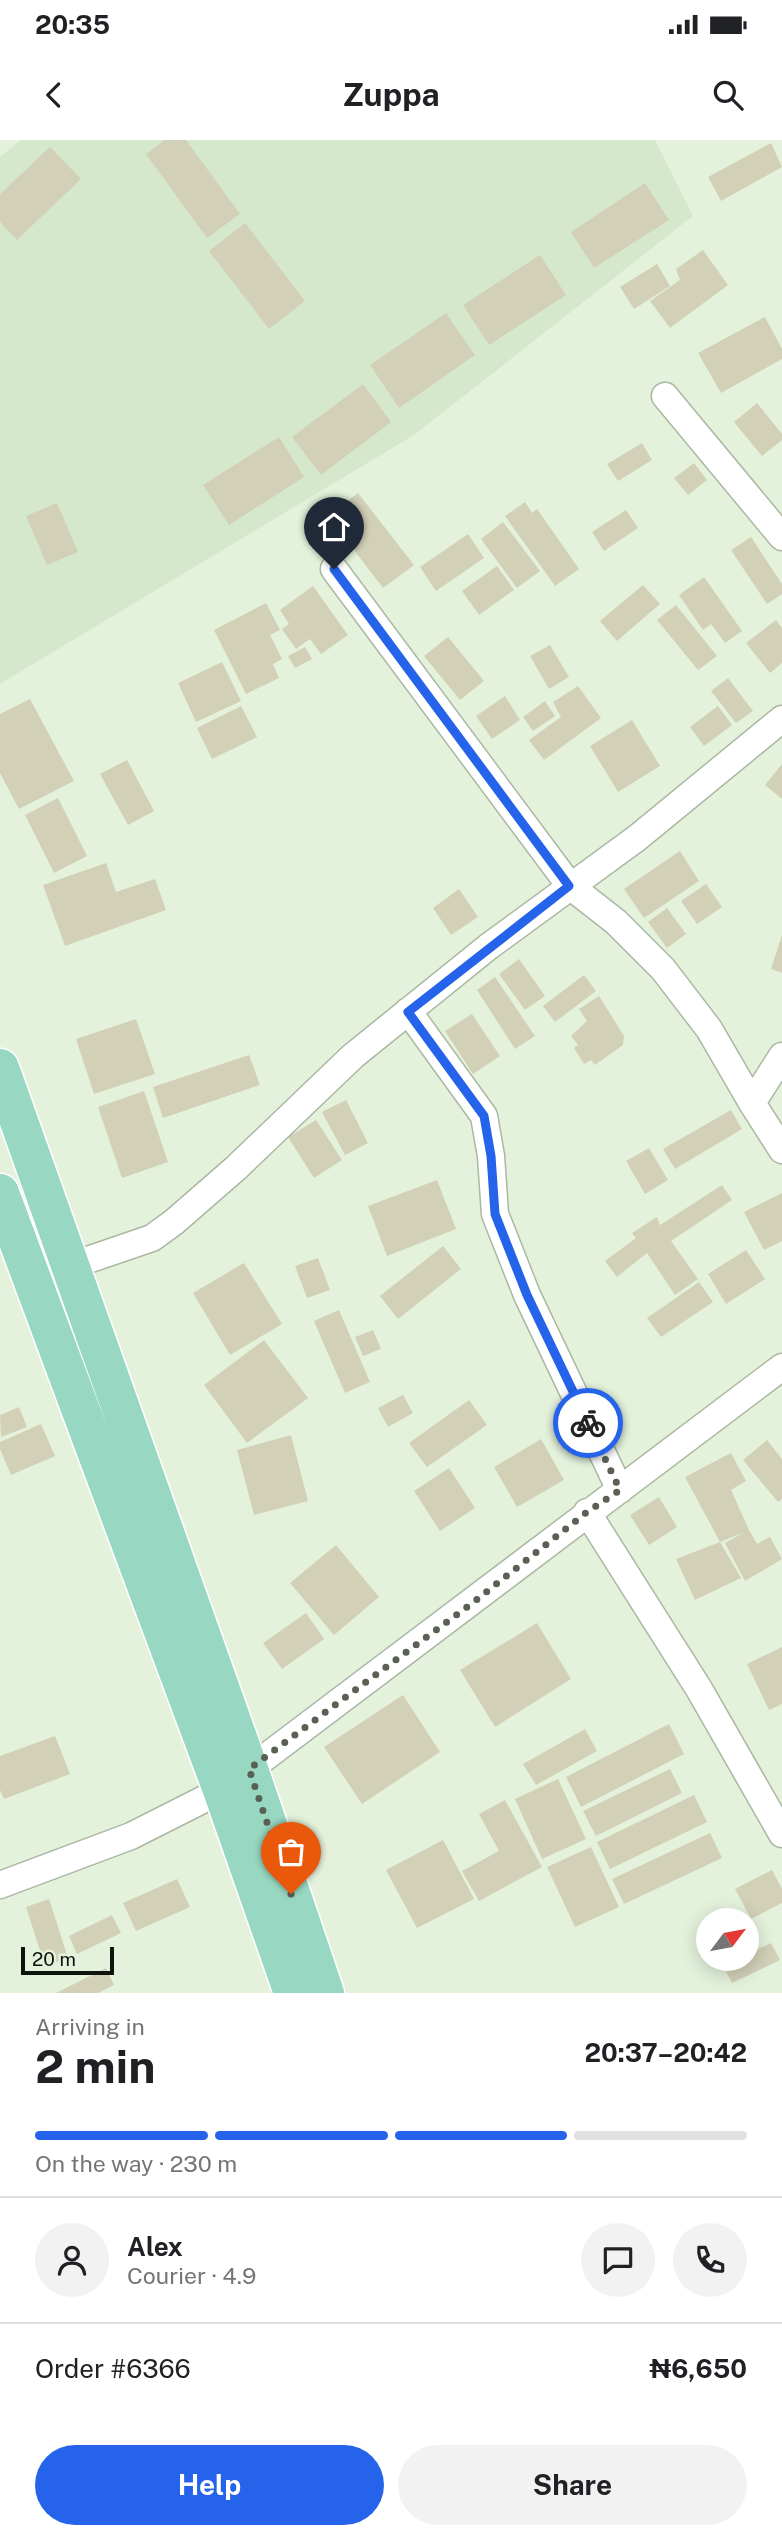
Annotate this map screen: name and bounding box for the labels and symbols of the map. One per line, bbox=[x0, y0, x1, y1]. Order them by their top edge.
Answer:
pin bbox=[304, 497, 364, 569]
courier bbox=[553, 1388, 623, 1458]
pin bbox=[261, 1822, 321, 1894]
north arrow bbox=[696, 1908, 760, 1970]
scale bar bbox=[21, 1944, 114, 1976]

